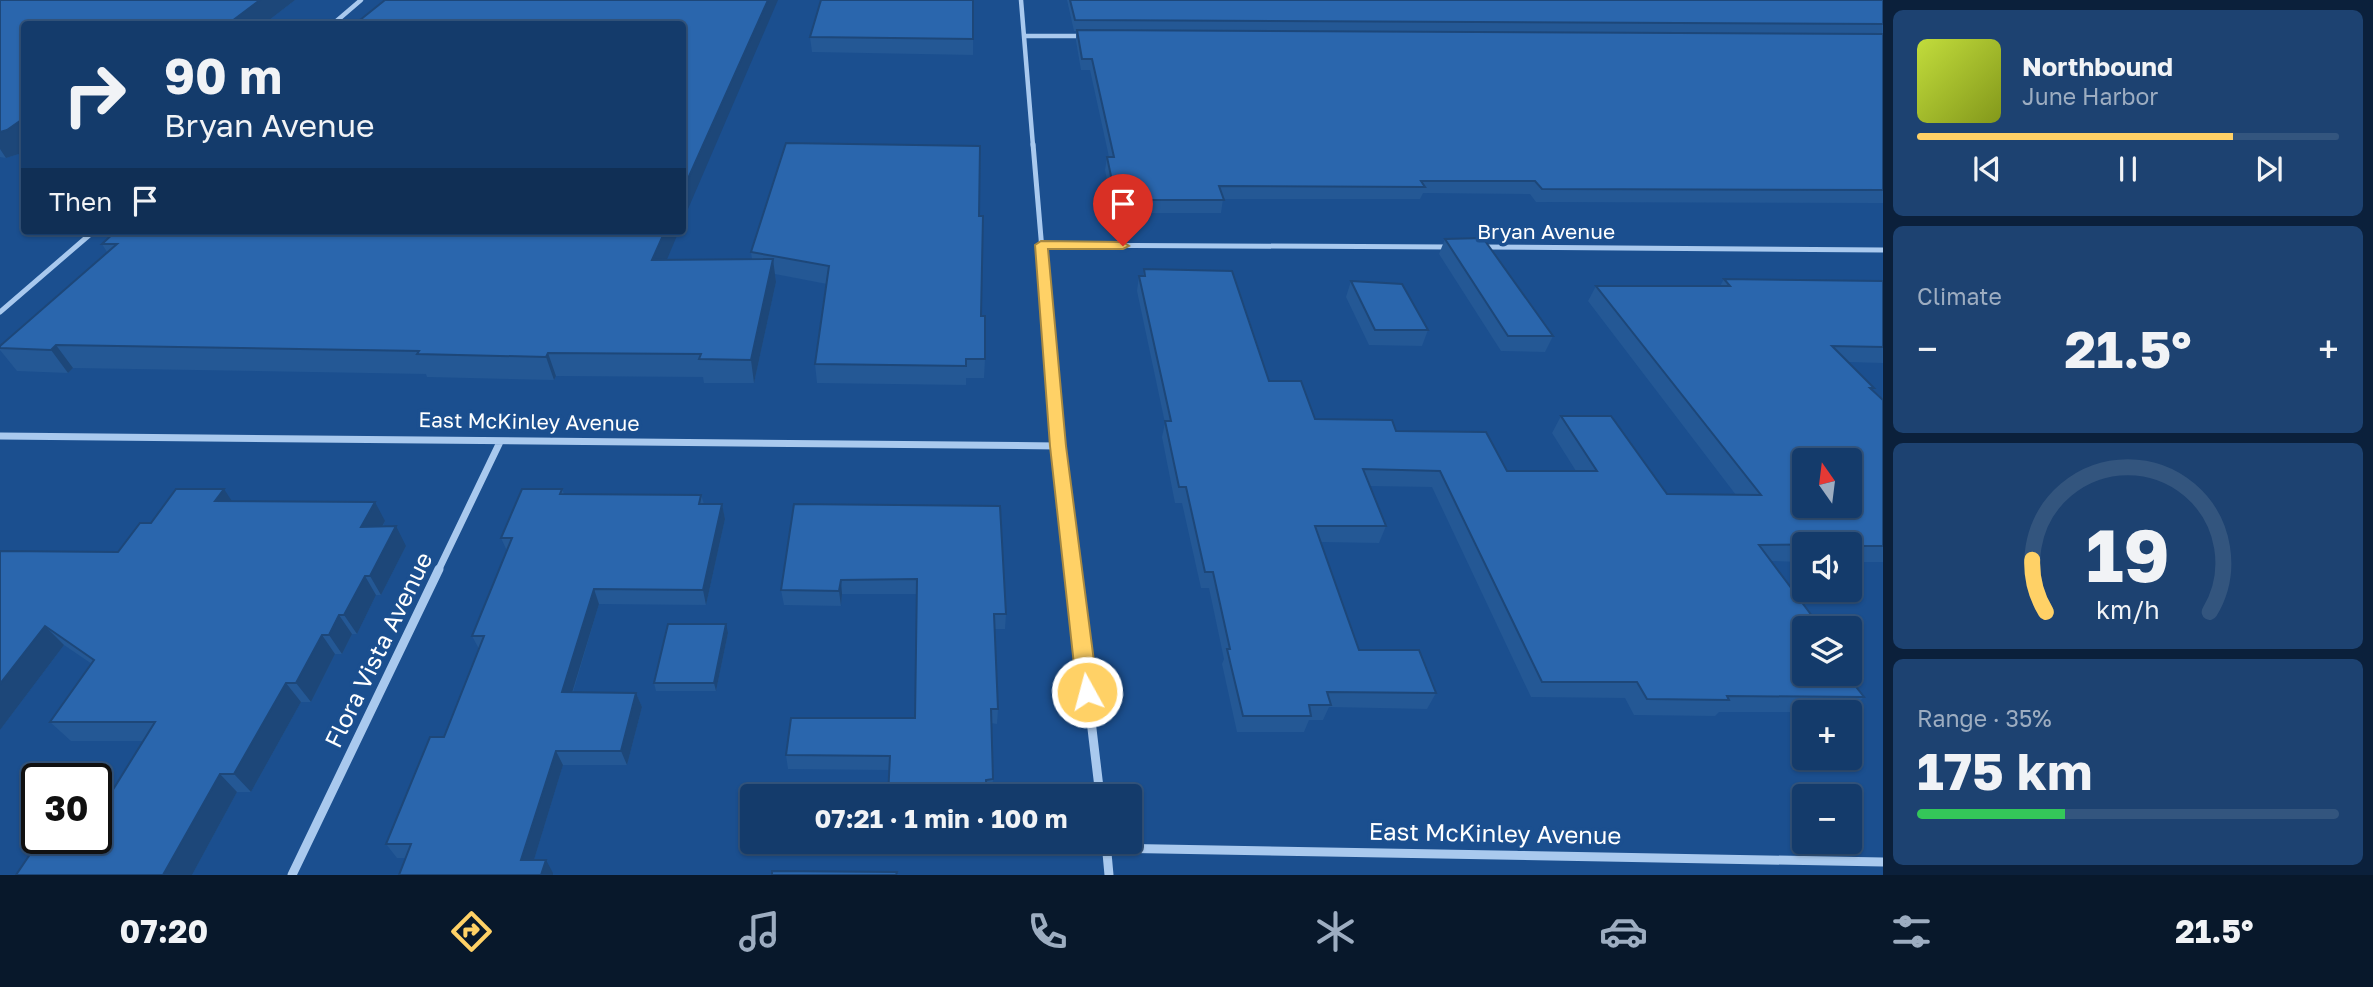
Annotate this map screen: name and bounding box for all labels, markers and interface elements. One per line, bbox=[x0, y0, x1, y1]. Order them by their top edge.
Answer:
text: 90 m bbox=[164, 46, 282, 105]
icon: right bbox=[49, 49, 140, 140]
text: Northbound bbox=[2022, 51, 2173, 82]
text: June Harbor bbox=[2022, 82, 2158, 110]
text: Bryan Avenue bbox=[164, 106, 375, 144]
icon: previous bbox=[1968, 150, 2006, 188]
icon: pause bbox=[2109, 150, 2147, 188]
icon: next bbox=[2250, 150, 2288, 188]
pin bbox=[1093, 174, 1153, 246]
icon: arrive bbox=[126, 182, 164, 220]
icon: arrive bbox=[1104, 185, 1142, 223]
text: Then bbox=[49, 186, 112, 217]
street label: Bryan Avenue bbox=[1477, 218, 1615, 244]
text: Climate bbox=[1917, 282, 2002, 310]
text: 21.5° bbox=[2064, 317, 2192, 379]
text: − bbox=[1917, 326, 1938, 371]
text: + bbox=[2318, 326, 2339, 371]
street label: East McKinley Avenue bbox=[418, 406, 640, 436]
north arrow bbox=[1792, 448, 1862, 518]
map controls bbox=[1792, 448, 1862, 854]
text: 19 bbox=[2086, 511, 2170, 598]
button: sound bbox=[1792, 532, 1862, 602]
street label: Flora Vista Avenue bbox=[318, 547, 438, 752]
text: km/h bbox=[2096, 593, 2160, 624]
button: layers bbox=[1792, 616, 1862, 686]
position arrow bbox=[1050, 655, 1124, 729]
button: + bbox=[1792, 700, 1862, 770]
text: Range · 35% bbox=[1917, 704, 2052, 732]
text: 175 km bbox=[1917, 739, 2093, 801]
speed limit sign: 30 bbox=[21, 763, 112, 854]
button: − bbox=[1792, 784, 1862, 854]
text: 07:21 · 1 min · 100 m bbox=[814, 803, 1068, 834]
street label: East McKinley Avenue bbox=[1368, 816, 1622, 849]
icon: directions bbox=[447, 907, 496, 956]
icon: music bbox=[735, 907, 784, 956]
icon: phone bbox=[1023, 907, 1072, 956]
icon: climate bbox=[1311, 907, 1360, 956]
icon: car bbox=[1599, 907, 1648, 956]
icon: filters bbox=[1887, 907, 1936, 956]
text: 07:20 bbox=[119, 912, 208, 950]
text: 21.5° bbox=[2175, 912, 2253, 950]

